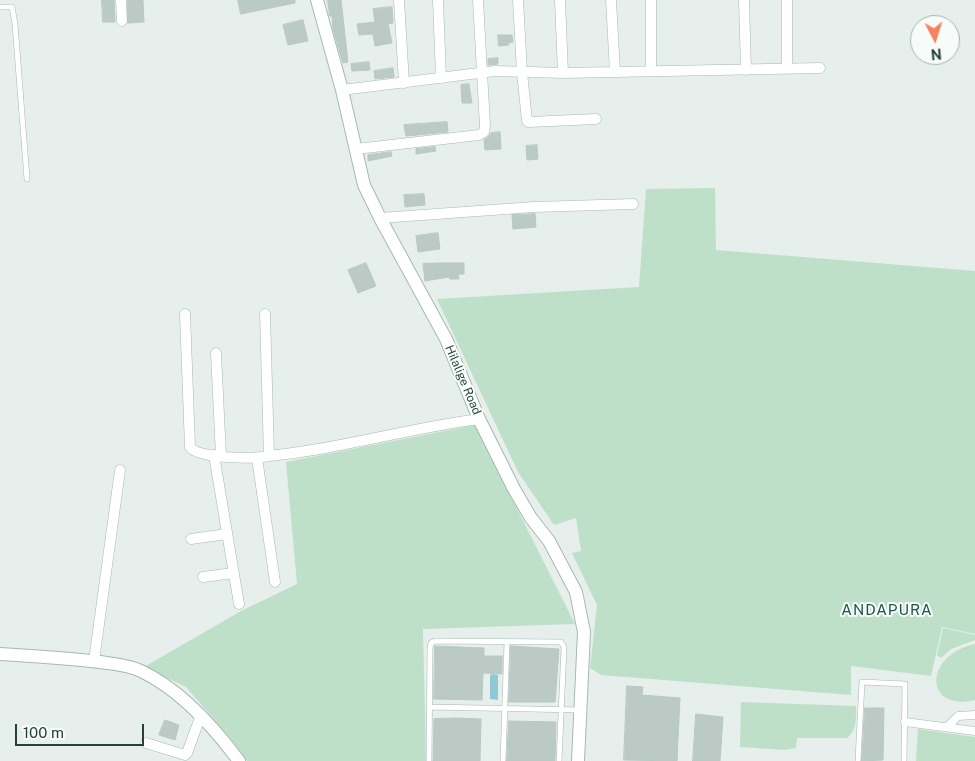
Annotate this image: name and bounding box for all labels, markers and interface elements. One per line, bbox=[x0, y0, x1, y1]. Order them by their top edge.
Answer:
north arrow bbox=[910, 15, 960, 65]
text: N bbox=[930, 45, 942, 62]
street label: Hilalige Road bbox=[442, 343, 484, 417]
district label: ANDAPURA bbox=[840, 601, 934, 619]
scale bar bbox=[18, 714, 146, 746]
text: 100 m bbox=[23, 724, 64, 741]

